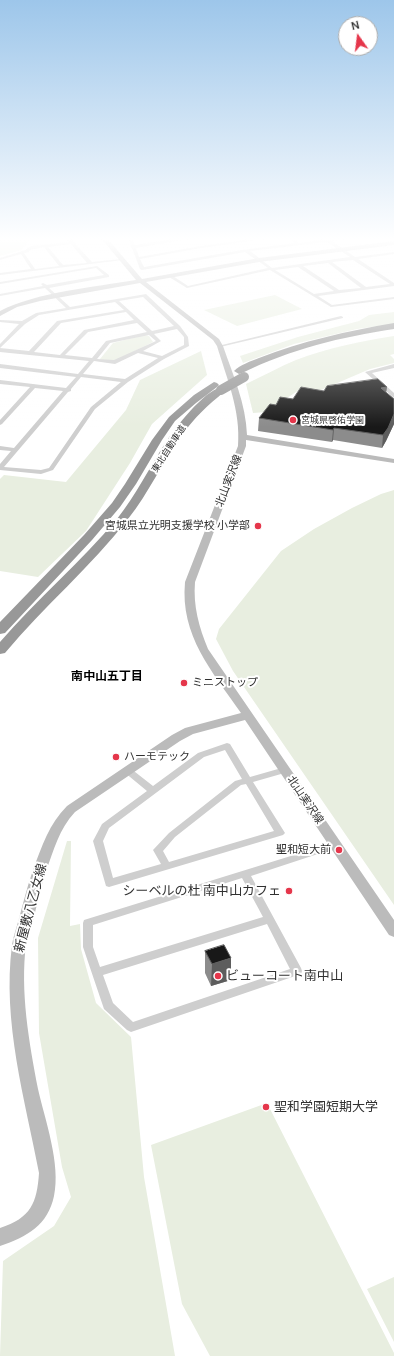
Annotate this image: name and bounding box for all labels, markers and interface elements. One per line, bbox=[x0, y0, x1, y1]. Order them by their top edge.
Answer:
north arrow bbox=[338, 16, 378, 56]
text: N bbox=[350, 17, 361, 33]
marker: 宮城県啓佑学園 bbox=[288, 415, 298, 425]
place label: 宮城県啓佑学園 bbox=[301, 415, 364, 425]
street label: 東北自動車道 bbox=[150, 423, 188, 475]
street label: 北山実沢線 bbox=[213, 453, 245, 509]
place label: 宮城県立光明支援学校 小学部 bbox=[105, 519, 250, 533]
marker: 宮城県立光明支援学校 小学部 bbox=[253, 521, 263, 531]
district label: 南中山五丁目 bbox=[71, 670, 143, 684]
place label: ミニストップ bbox=[192, 676, 258, 690]
marker: ミニストップ bbox=[179, 678, 189, 688]
place label: ハーモテック bbox=[124, 750, 190, 764]
marker: ハーモテック bbox=[111, 752, 121, 762]
street label: 北山実沢線 bbox=[284, 774, 326, 826]
place label: 聖和短大前 bbox=[276, 843, 331, 857]
marker: 聖和短大前 bbox=[334, 845, 344, 855]
street label: 新屋敷八乙女線 bbox=[12, 862, 50, 954]
place label: シーベルの杜 南中山カフェ bbox=[122, 883, 281, 899]
marker: シーベルの杜 南中山カフェ bbox=[284, 886, 294, 896]
place label: ビューコート南中山 bbox=[226, 968, 343, 984]
marker: ビューコート南中山 bbox=[213, 971, 223, 981]
place label: 聖和学園短期大学 bbox=[274, 1099, 378, 1115]
marker: 聖和学園短期大学 bbox=[261, 1102, 271, 1112]

